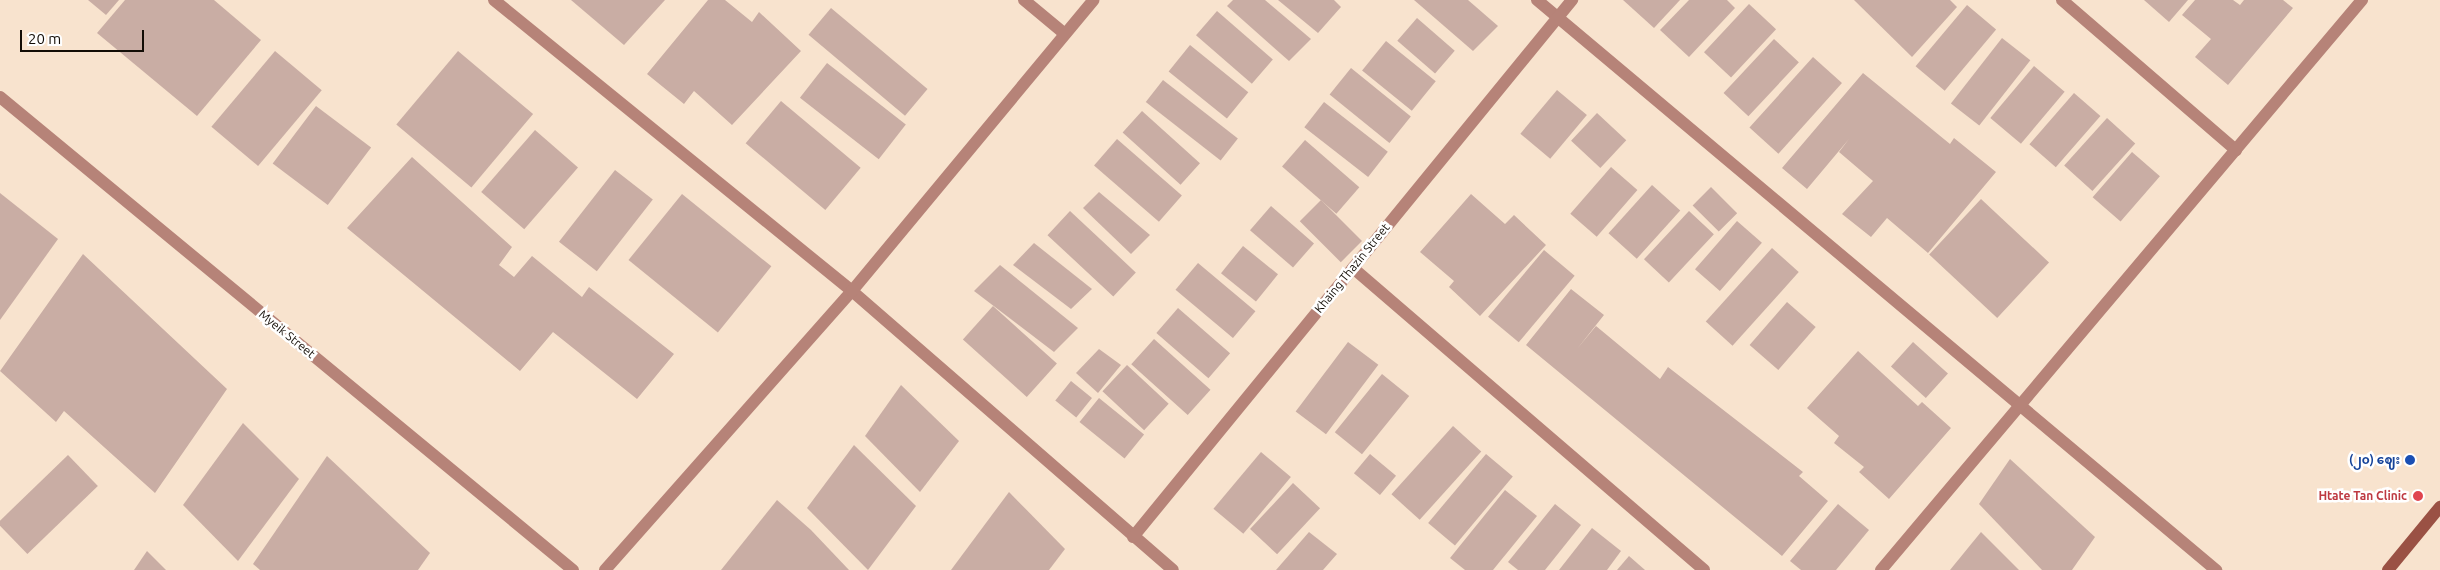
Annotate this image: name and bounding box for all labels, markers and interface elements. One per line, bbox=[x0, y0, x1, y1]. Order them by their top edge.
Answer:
scale bar bbox=[22, 20, 146, 52]
text: 20 m bbox=[28, 30, 61, 47]
street label: Khaing Thazin Street bbox=[1311, 220, 1393, 316]
street label: Myeik Street bbox=[256, 307, 318, 361]
place label: (၂၀) ဈေး bbox=[2349, 453, 2400, 467]
marker: (၂၀) ဈေး bbox=[2404, 454, 2416, 466]
place label: Htate Tan Clinic bbox=[2318, 489, 2407, 503]
marker: Htate Tan Clinic bbox=[2411, 489, 2425, 503]

